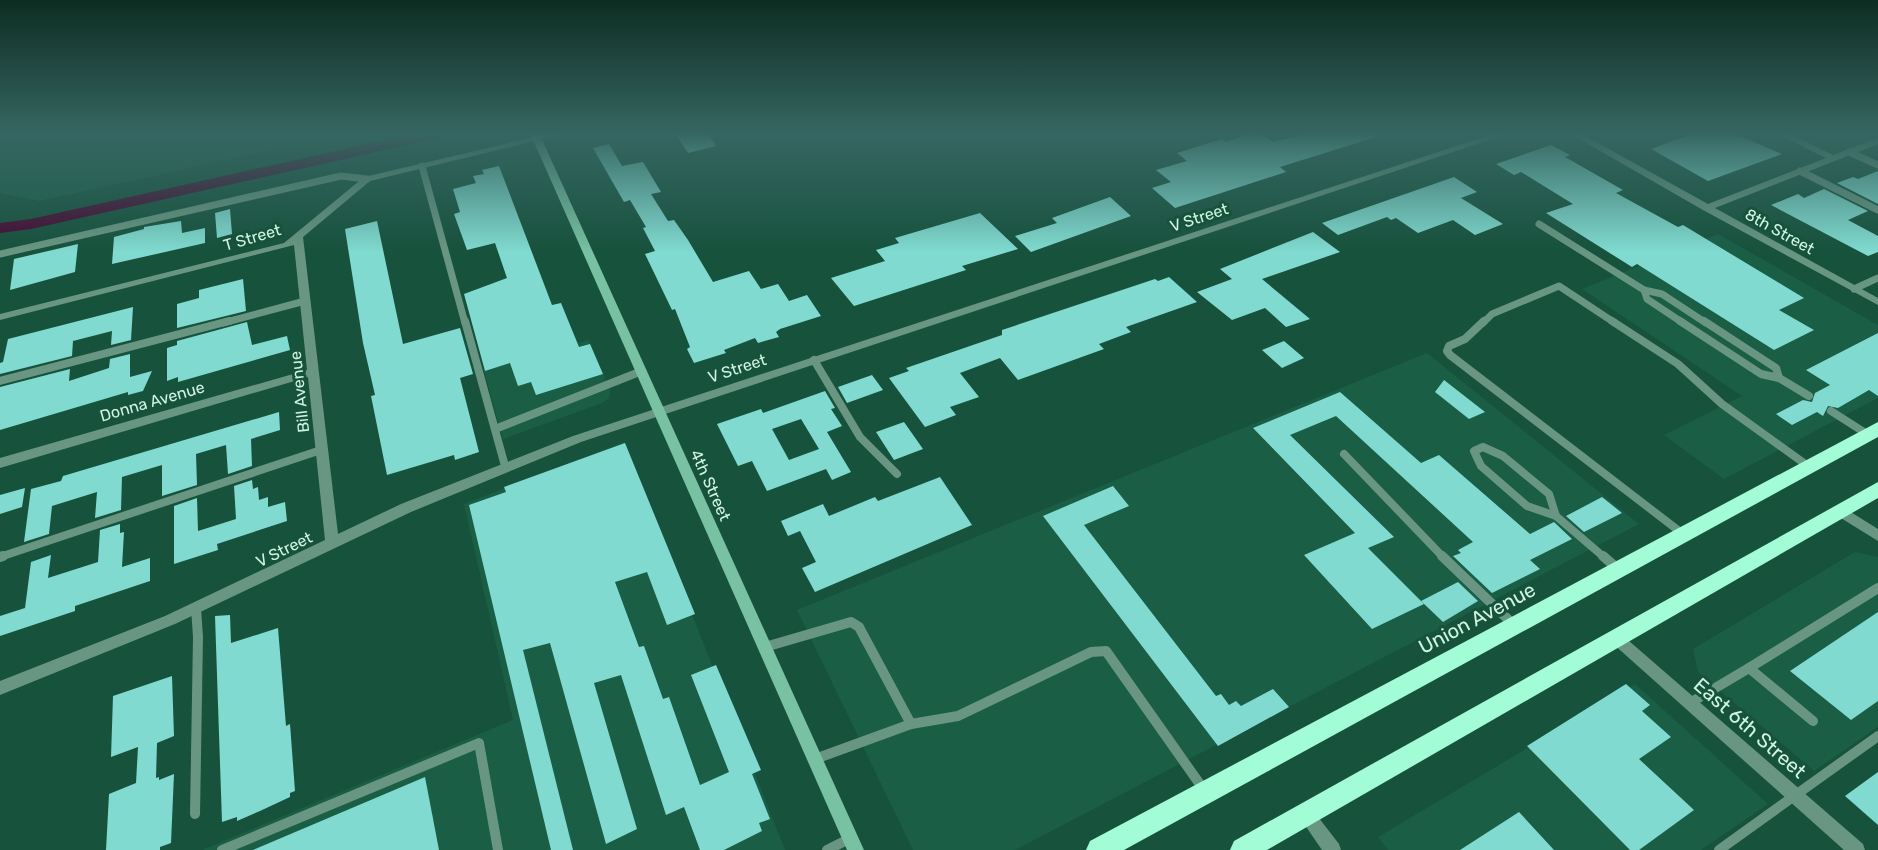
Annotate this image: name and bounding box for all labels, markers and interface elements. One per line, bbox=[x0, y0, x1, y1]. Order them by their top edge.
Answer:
street label: V Street bbox=[1168, 199, 1231, 236]
street label: 8th Street bbox=[1742, 205, 1818, 258]
street label: T Street bbox=[221, 220, 283, 255]
street label: Bill Avenue bbox=[286, 350, 313, 434]
street label: V Street bbox=[706, 350, 769, 387]
street label: Donna Avenue bbox=[98, 377, 207, 425]
street label: 4th Street bbox=[686, 447, 735, 524]
street label: V Street bbox=[253, 528, 315, 571]
street label: Union Avenue bbox=[1414, 577, 1540, 659]
street label: East 6th Street bbox=[1689, 673, 1811, 783]

